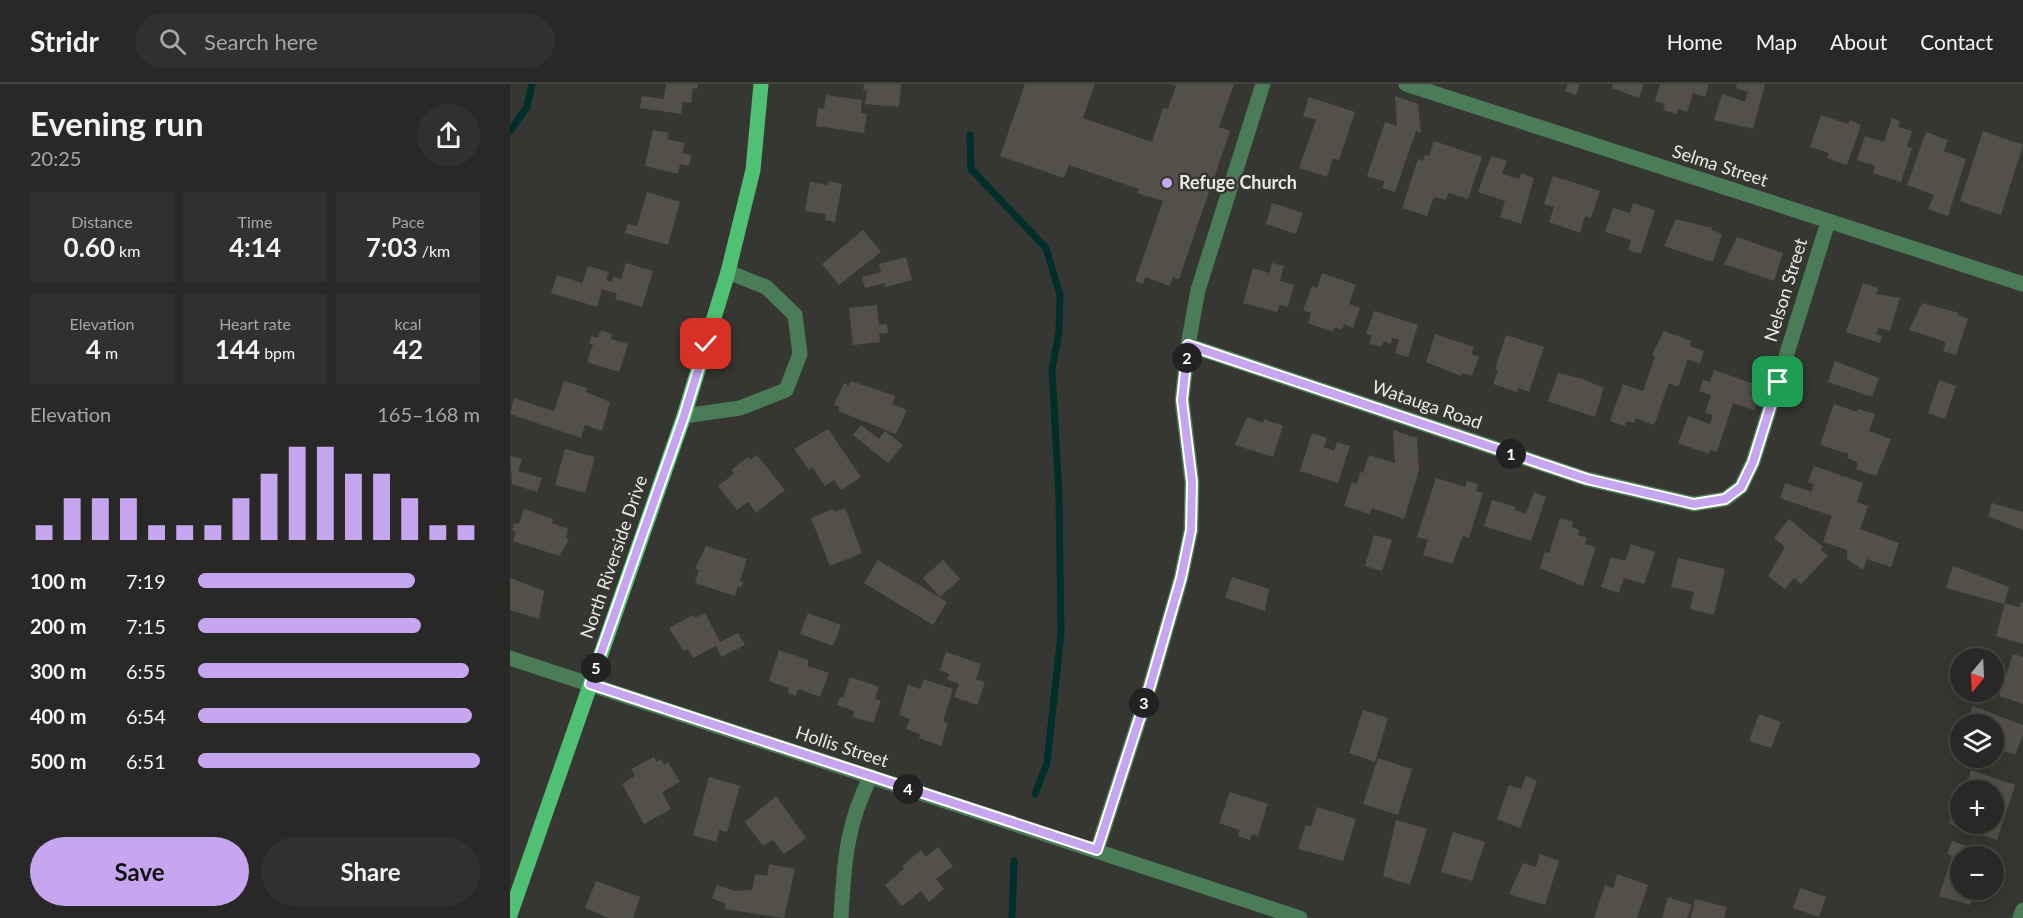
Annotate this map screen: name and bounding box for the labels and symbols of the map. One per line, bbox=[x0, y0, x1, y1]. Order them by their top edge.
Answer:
street label: Selma Street bbox=[1670, 139, 1771, 191]
place label: Refuge Church bbox=[1179, 171, 1297, 193]
marker: Refuge Church bbox=[1160, 176, 1174, 190]
street label: Nelson Street bbox=[1759, 235, 1811, 344]
pin bbox=[680, 318, 731, 369]
pin: 2 bbox=[1172, 343, 1202, 373]
pin bbox=[1752, 356, 1803, 407]
street label: Watauga Road bbox=[1370, 375, 1485, 433]
pin: 1 bbox=[1496, 439, 1526, 469]
street label: North Riverside Drive bbox=[575, 472, 651, 641]
north arrow bbox=[1950, 648, 2004, 702]
pin: 5 bbox=[581, 653, 611, 683]
pin: 3 bbox=[1129, 688, 1159, 718]
street label: Hollis Street bbox=[793, 721, 892, 772]
pin: 4 bbox=[893, 774, 923, 804]

